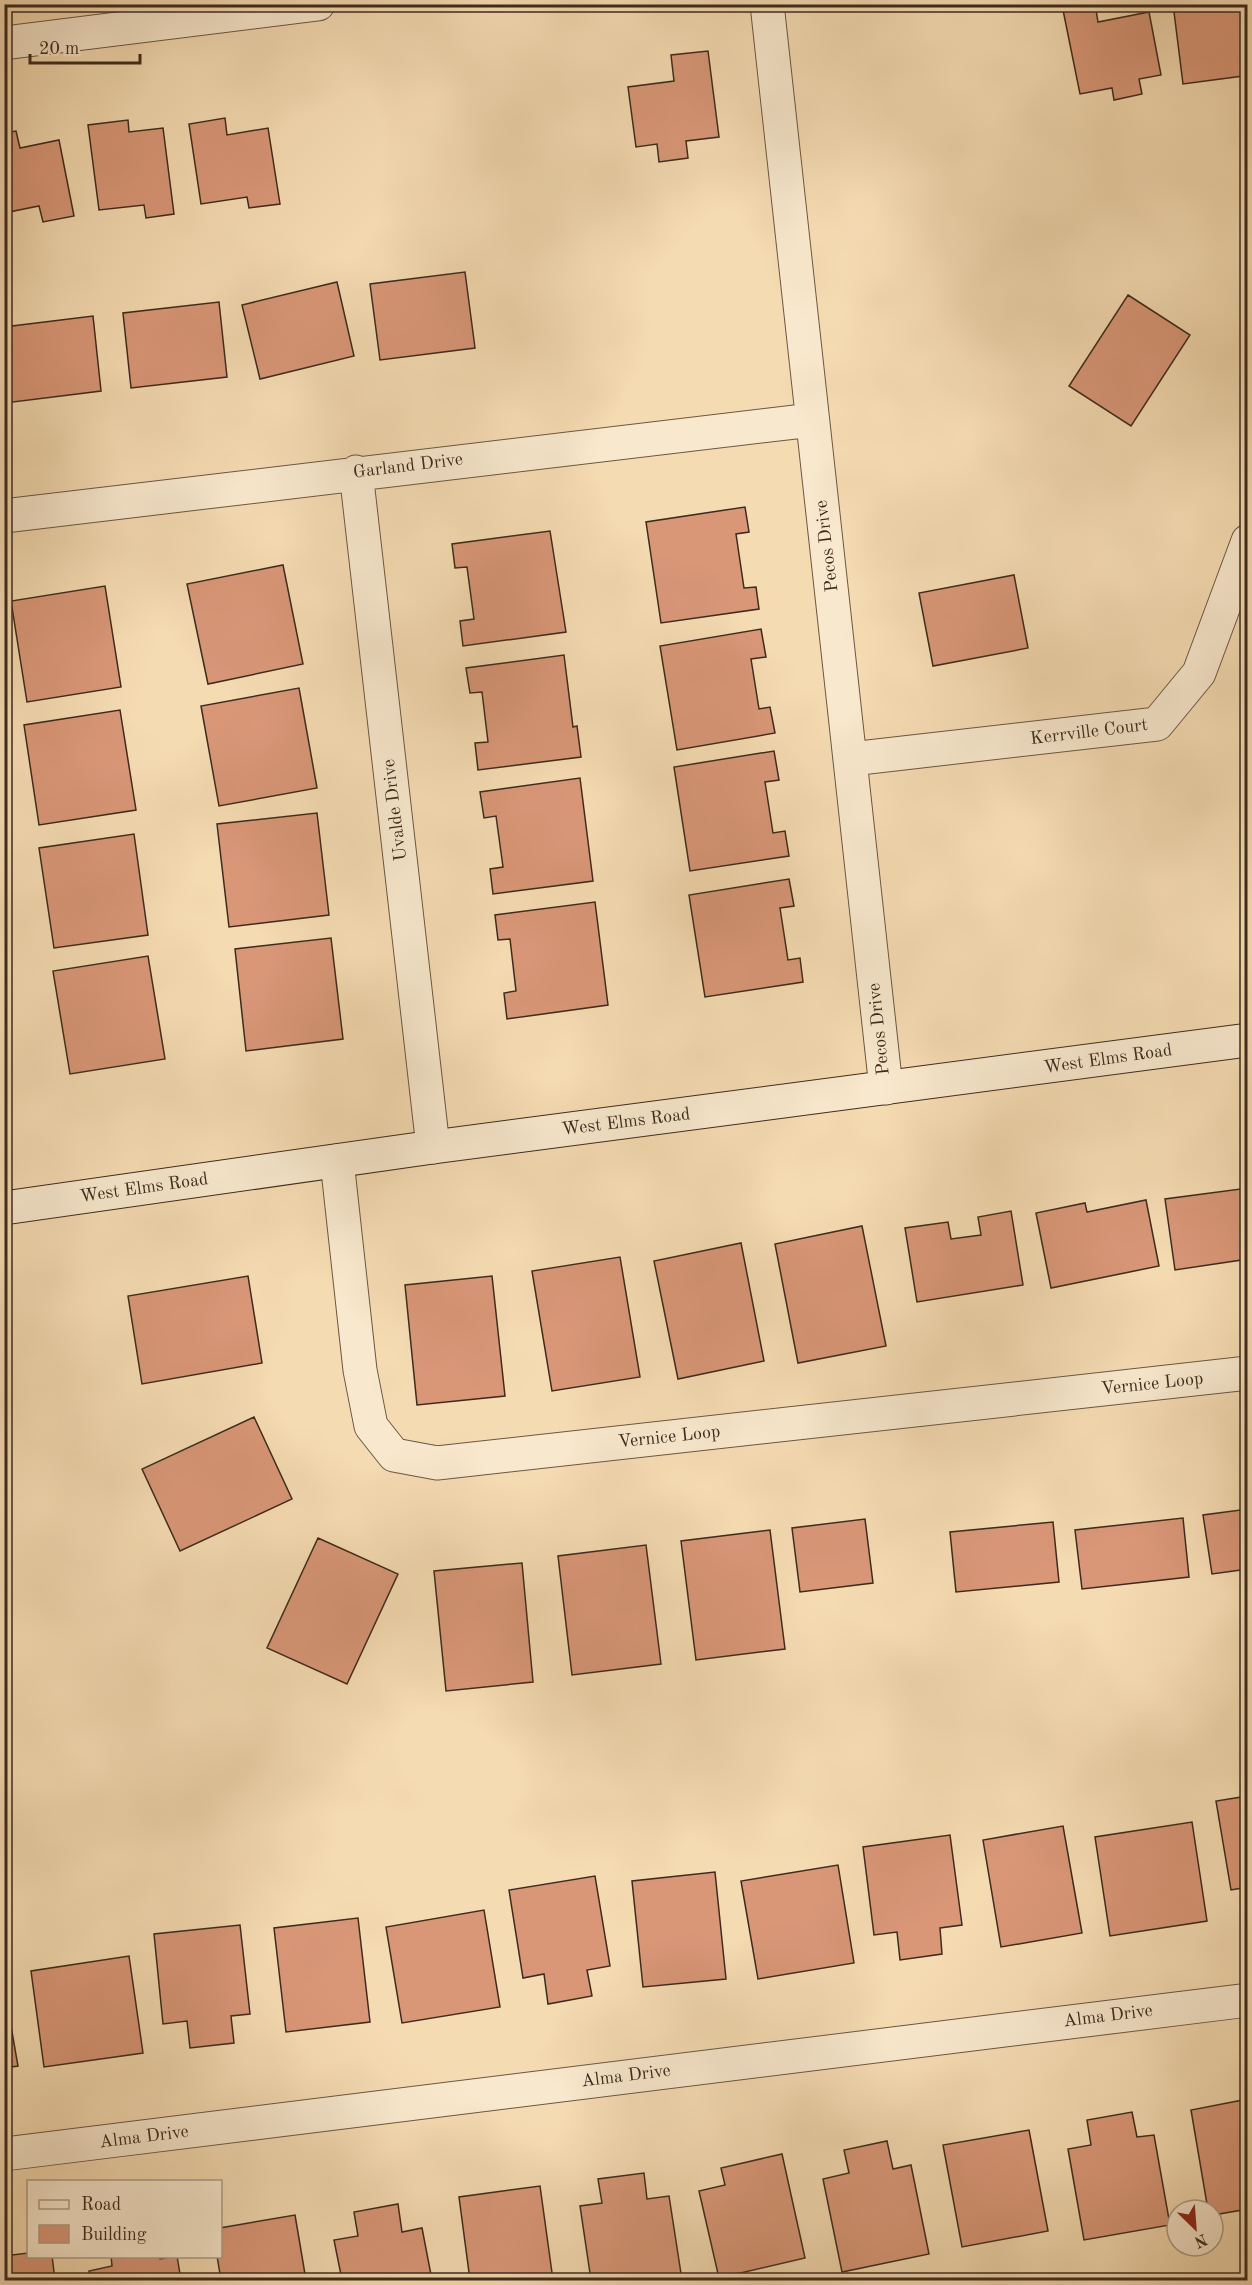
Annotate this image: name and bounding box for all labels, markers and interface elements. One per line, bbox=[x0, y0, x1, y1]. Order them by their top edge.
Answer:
scale bar bbox=[30, 27, 140, 65]
text: 20 m bbox=[39, 40, 79, 58]
street label: Garland Drive bbox=[352, 450, 464, 482]
street label: Pecos Drive bbox=[812, 499, 842, 593]
street label: Kerrville Court bbox=[1029, 716, 1149, 748]
street label: Uvalde Drive bbox=[380, 758, 410, 862]
street label: Pecos Drive bbox=[865, 982, 893, 1076]
street label: West Elms Road bbox=[1043, 1041, 1173, 1077]
street label: West Elms Road bbox=[561, 1105, 691, 1139]
street label: West Elms Road bbox=[79, 1170, 209, 1206]
street label: Vernice Loop bbox=[1100, 1370, 1204, 1398]
street label: Vernice Loop bbox=[617, 1423, 721, 1451]
street label: Alma Drive bbox=[1062, 2002, 1154, 2030]
street label: Alma Drive bbox=[580, 2062, 672, 2090]
street label: Alma Drive bbox=[98, 2123, 190, 2151]
legend bbox=[27, 2180, 222, 2258]
text: Road bbox=[81, 2196, 121, 2214]
north arrow bbox=[1165, 2198, 1225, 2258]
text: Building bbox=[81, 2226, 147, 2244]
text: N bbox=[1191, 2230, 1209, 2250]

